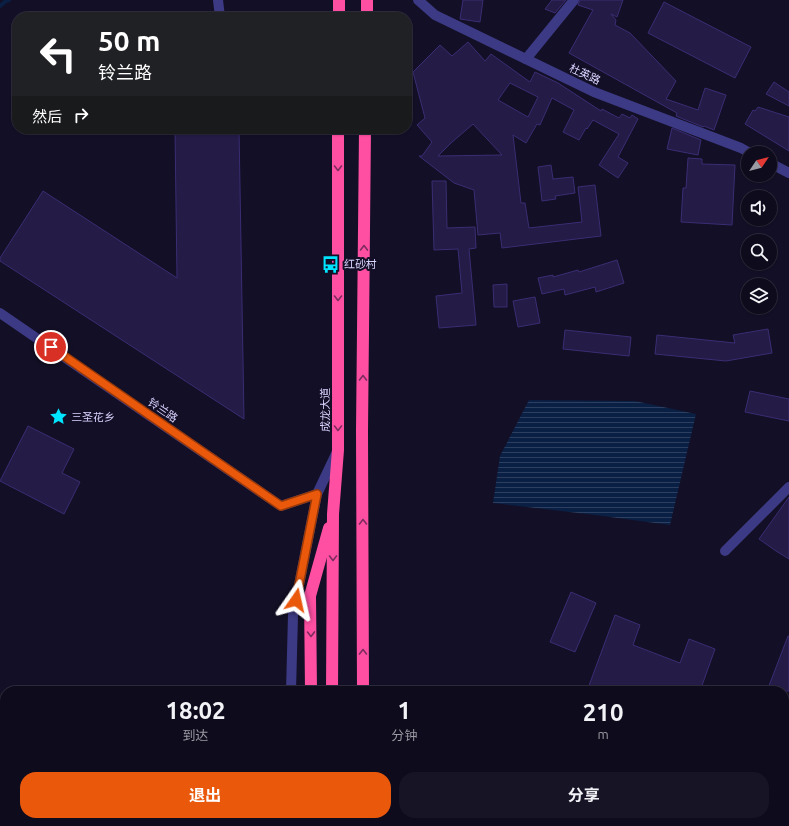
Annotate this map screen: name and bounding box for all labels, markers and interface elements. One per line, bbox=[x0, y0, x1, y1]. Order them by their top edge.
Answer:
text: 50 m bbox=[98, 25, 160, 56]
icon: left bbox=[32, 28, 84, 80]
text: 铃兰路 bbox=[98, 62, 152, 82]
street label: 杜英路 bbox=[568, 62, 602, 86]
icon: right bbox=[70, 104, 92, 126]
text: 然后 bbox=[32, 108, 62, 125]
north arrow bbox=[741, 146, 777, 182]
map controls bbox=[741, 146, 777, 314]
one-way arrow bbox=[334, 165, 342, 171]
button: sound bbox=[741, 190, 777, 226]
button: search bbox=[741, 234, 777, 270]
one-way arrow bbox=[360, 245, 368, 251]
bus stop icon: 红砂村 bbox=[321, 254, 341, 274]
place label: 红砂村 bbox=[344, 258, 377, 270]
button: layers bbox=[741, 278, 777, 314]
one-way arrow bbox=[334, 295, 342, 301]
pin bbox=[34, 330, 68, 364]
icon: arrive bbox=[40, 336, 62, 358]
one-way arrow bbox=[359, 375, 367, 381]
street label: 成龙大道 bbox=[319, 388, 331, 432]
street label: 铃兰路 bbox=[146, 396, 180, 424]
place icon: 三圣花乡 bbox=[48, 407, 68, 427]
place label: 三圣花乡 bbox=[71, 411, 115, 423]
one-way arrow bbox=[334, 425, 342, 431]
one-way arrow bbox=[359, 519, 367, 525]
one-way arrow bbox=[329, 555, 337, 561]
position arrow bbox=[275, 579, 317, 621]
one-way arrow bbox=[306, 631, 315, 637]
one-way arrow bbox=[359, 649, 367, 655]
text: 18:02 bbox=[166, 697, 226, 724]
text: 1 bbox=[397, 697, 411, 724]
text: 210 bbox=[583, 699, 623, 726]
text: m bbox=[598, 727, 609, 741]
text: 到达 bbox=[183, 728, 209, 742]
text: 分钟 bbox=[391, 728, 417, 742]
button: 退出 bbox=[20, 772, 391, 818]
button: 分享 bbox=[399, 772, 769, 818]

